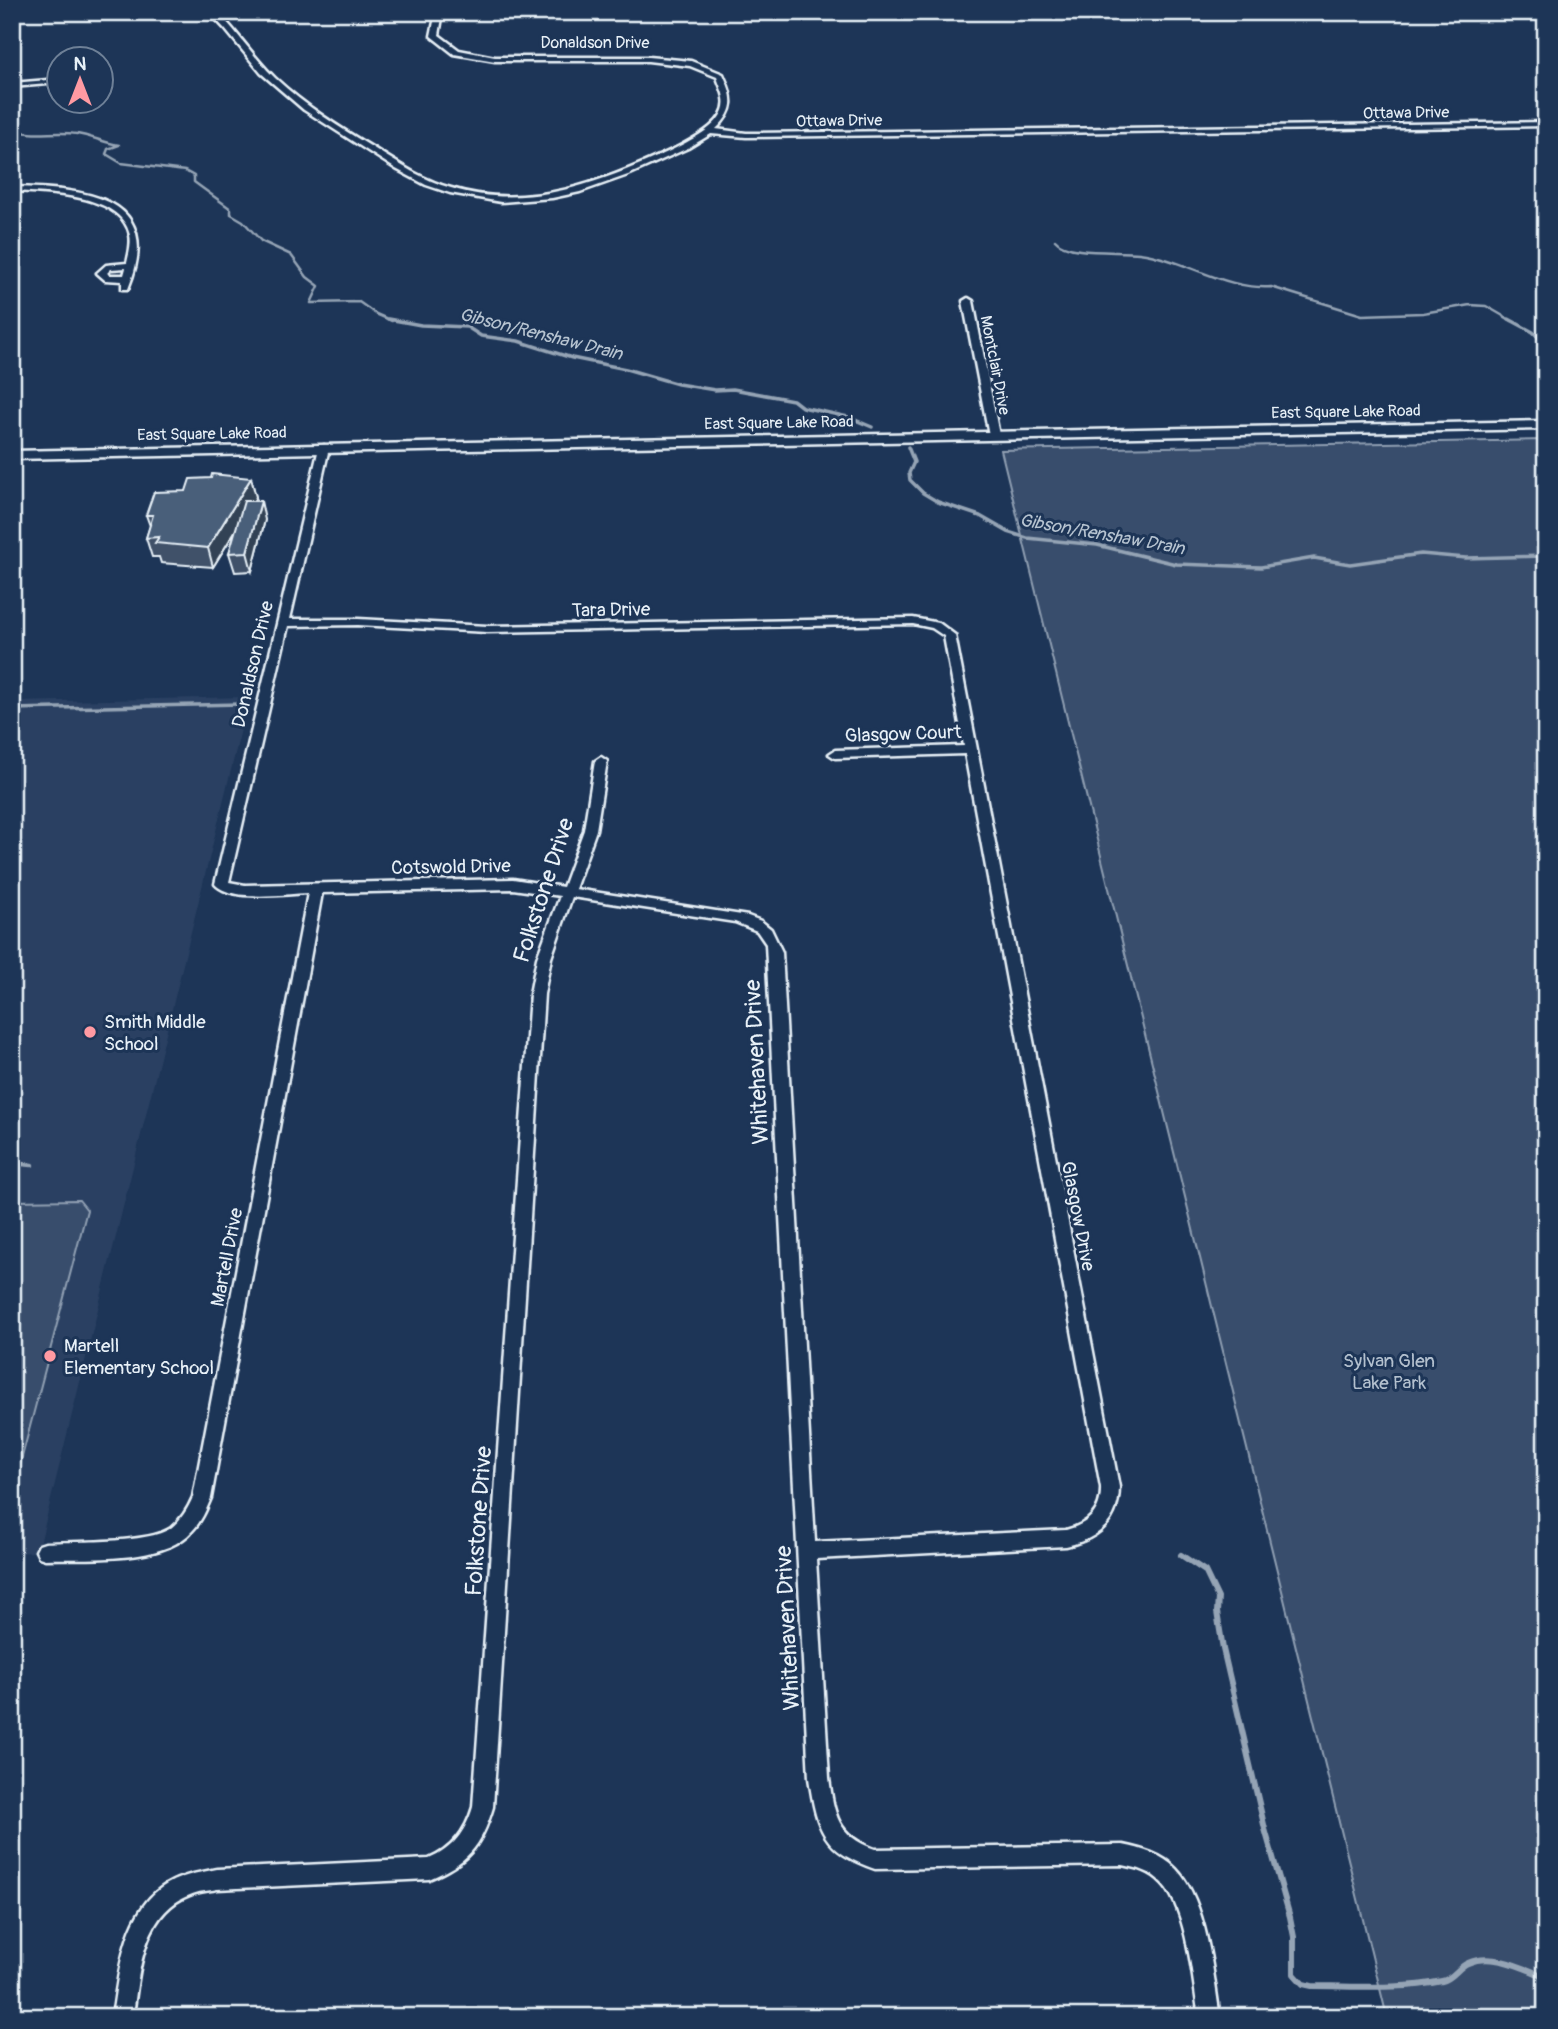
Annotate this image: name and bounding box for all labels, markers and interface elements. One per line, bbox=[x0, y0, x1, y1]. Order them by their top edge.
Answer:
street label: Donaldson Drive bbox=[541, 33, 650, 53]
north arrow bbox=[46, 46, 116, 116]
text: N bbox=[74, 52, 87, 76]
street label: Ottawa Drive bbox=[1363, 102, 1449, 124]
street label: Ottawa Drive bbox=[796, 110, 882, 132]
water label: Gibson/Renshaw Drain bbox=[457, 303, 626, 366]
street label: Montclair Drive bbox=[976, 314, 1014, 417]
street label: East Square Lake Road bbox=[1271, 401, 1421, 423]
street label: East Square Lake Road bbox=[704, 412, 854, 434]
street label: East Square Lake Road bbox=[137, 423, 287, 445]
water label: Gibson/Renshaw Drain bbox=[1018, 509, 1187, 560]
street label: Tara Drive bbox=[572, 597, 651, 623]
street label: Donaldson Drive bbox=[227, 598, 279, 730]
street label: Glasgow Court bbox=[844, 720, 962, 748]
street label: Folkstone Drive bbox=[506, 814, 581, 966]
street label: Cotswold Drive bbox=[391, 854, 512, 880]
street label: Whitehaven Drive bbox=[738, 978, 775, 1145]
place label: Smith Middle School bbox=[104, 1010, 206, 1056]
marker: Smith Middle School bbox=[82, 1024, 98, 1040]
street label: Glasgow Drive bbox=[1056, 1159, 1101, 1274]
street label: Martell Drive bbox=[206, 1205, 248, 1309]
place label: Martell Elementary School bbox=[64, 1334, 214, 1380]
marker: Martell Elementary School bbox=[42, 1348, 58, 1364]
park label: Sylvan Glen Lake Park bbox=[1343, 1349, 1435, 1395]
street label: Folkstone Drive bbox=[459, 1444, 498, 1597]
street label: Whitehaven Drive bbox=[769, 1544, 806, 1711]

